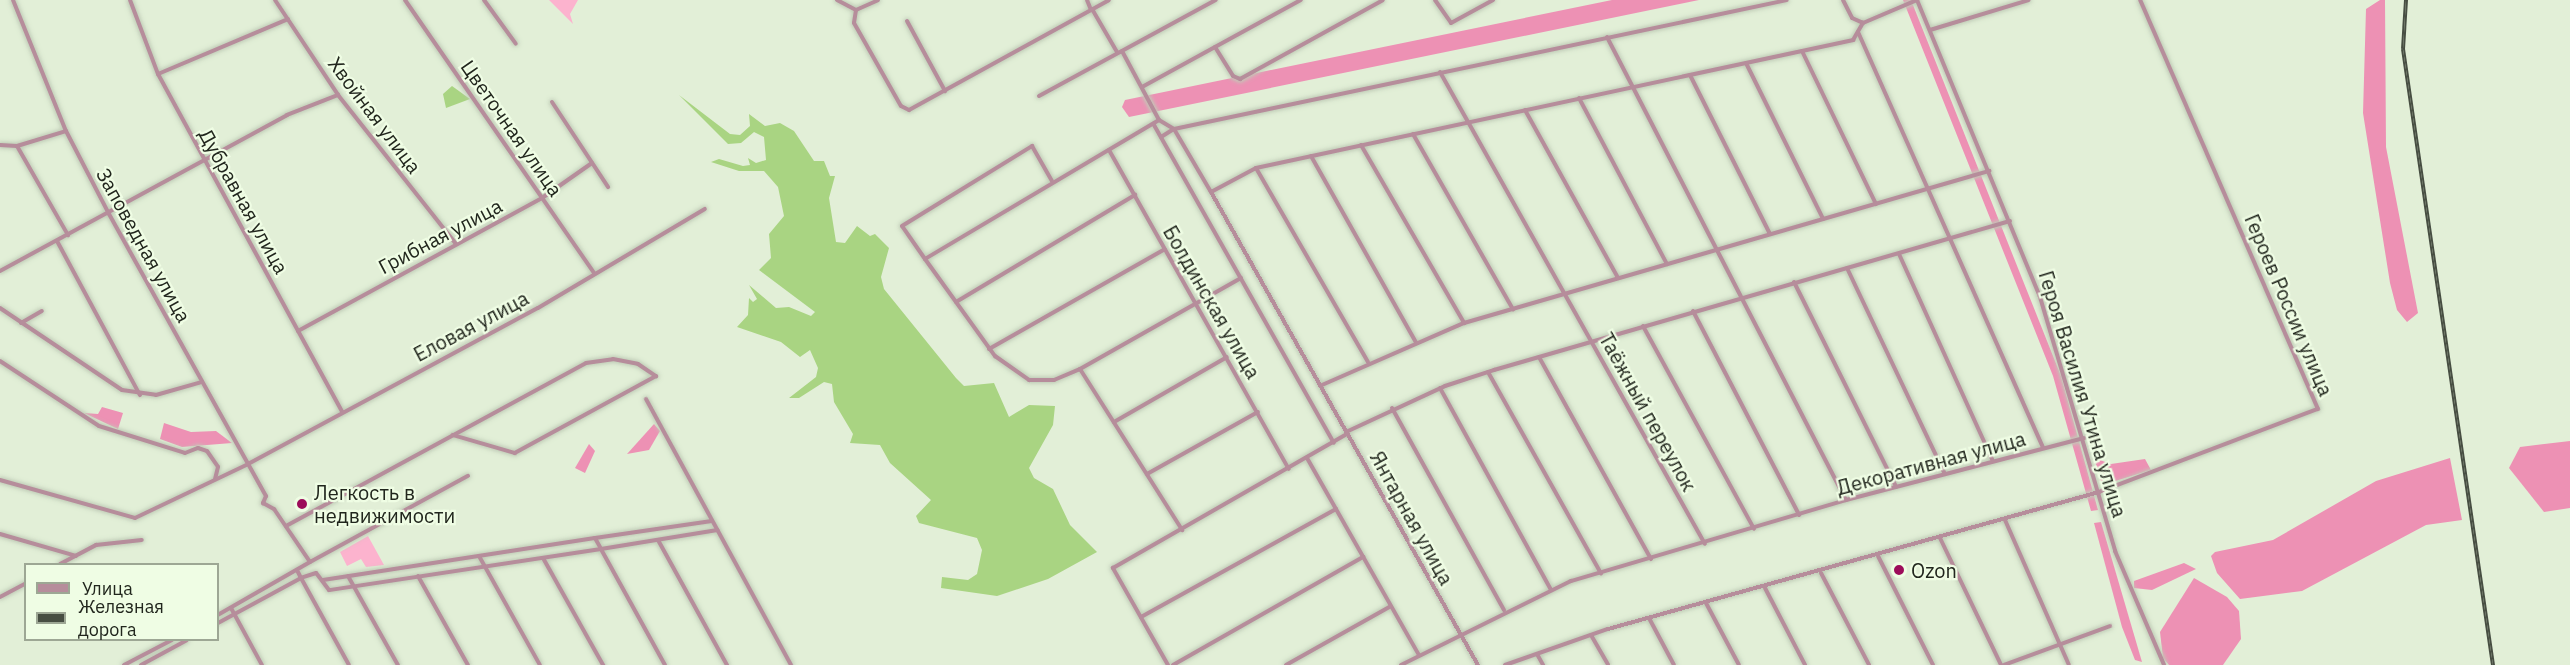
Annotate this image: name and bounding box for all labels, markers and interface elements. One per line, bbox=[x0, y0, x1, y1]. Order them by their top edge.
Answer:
street label: Хвойная улица bbox=[323, 52, 427, 178]
street label: Цветочная улица bbox=[456, 55, 568, 201]
street label: Дубравная улица bbox=[194, 124, 294, 278]
street label: Заповедная улица bbox=[92, 164, 196, 326]
street label: Грибная улица bbox=[374, 193, 506, 279]
street label: Героев России улица bbox=[2240, 210, 2338, 400]
street label: Болдинская улица bbox=[1158, 221, 1266, 383]
street label: Героя Василия Утина улица bbox=[2034, 268, 2132, 520]
street label: Еловая улица bbox=[409, 286, 533, 366]
street label: Таёжный переулок bbox=[1594, 329, 1702, 495]
street label: Декоративная улица bbox=[1834, 426, 2028, 500]
street label: Янтарная улица bbox=[1365, 447, 1459, 589]
place label: Легкость в недвижимости bbox=[314, 480, 455, 527]
marker: Легкость в недвижимости bbox=[295, 497, 309, 511]
place label: Ozon bbox=[1911, 558, 1957, 582]
legend bbox=[24, 563, 219, 641]
marker: Ozon bbox=[1892, 563, 1906, 577]
text: Улица bbox=[82, 577, 133, 600]
text: Железная дорога bbox=[78, 595, 164, 641]

